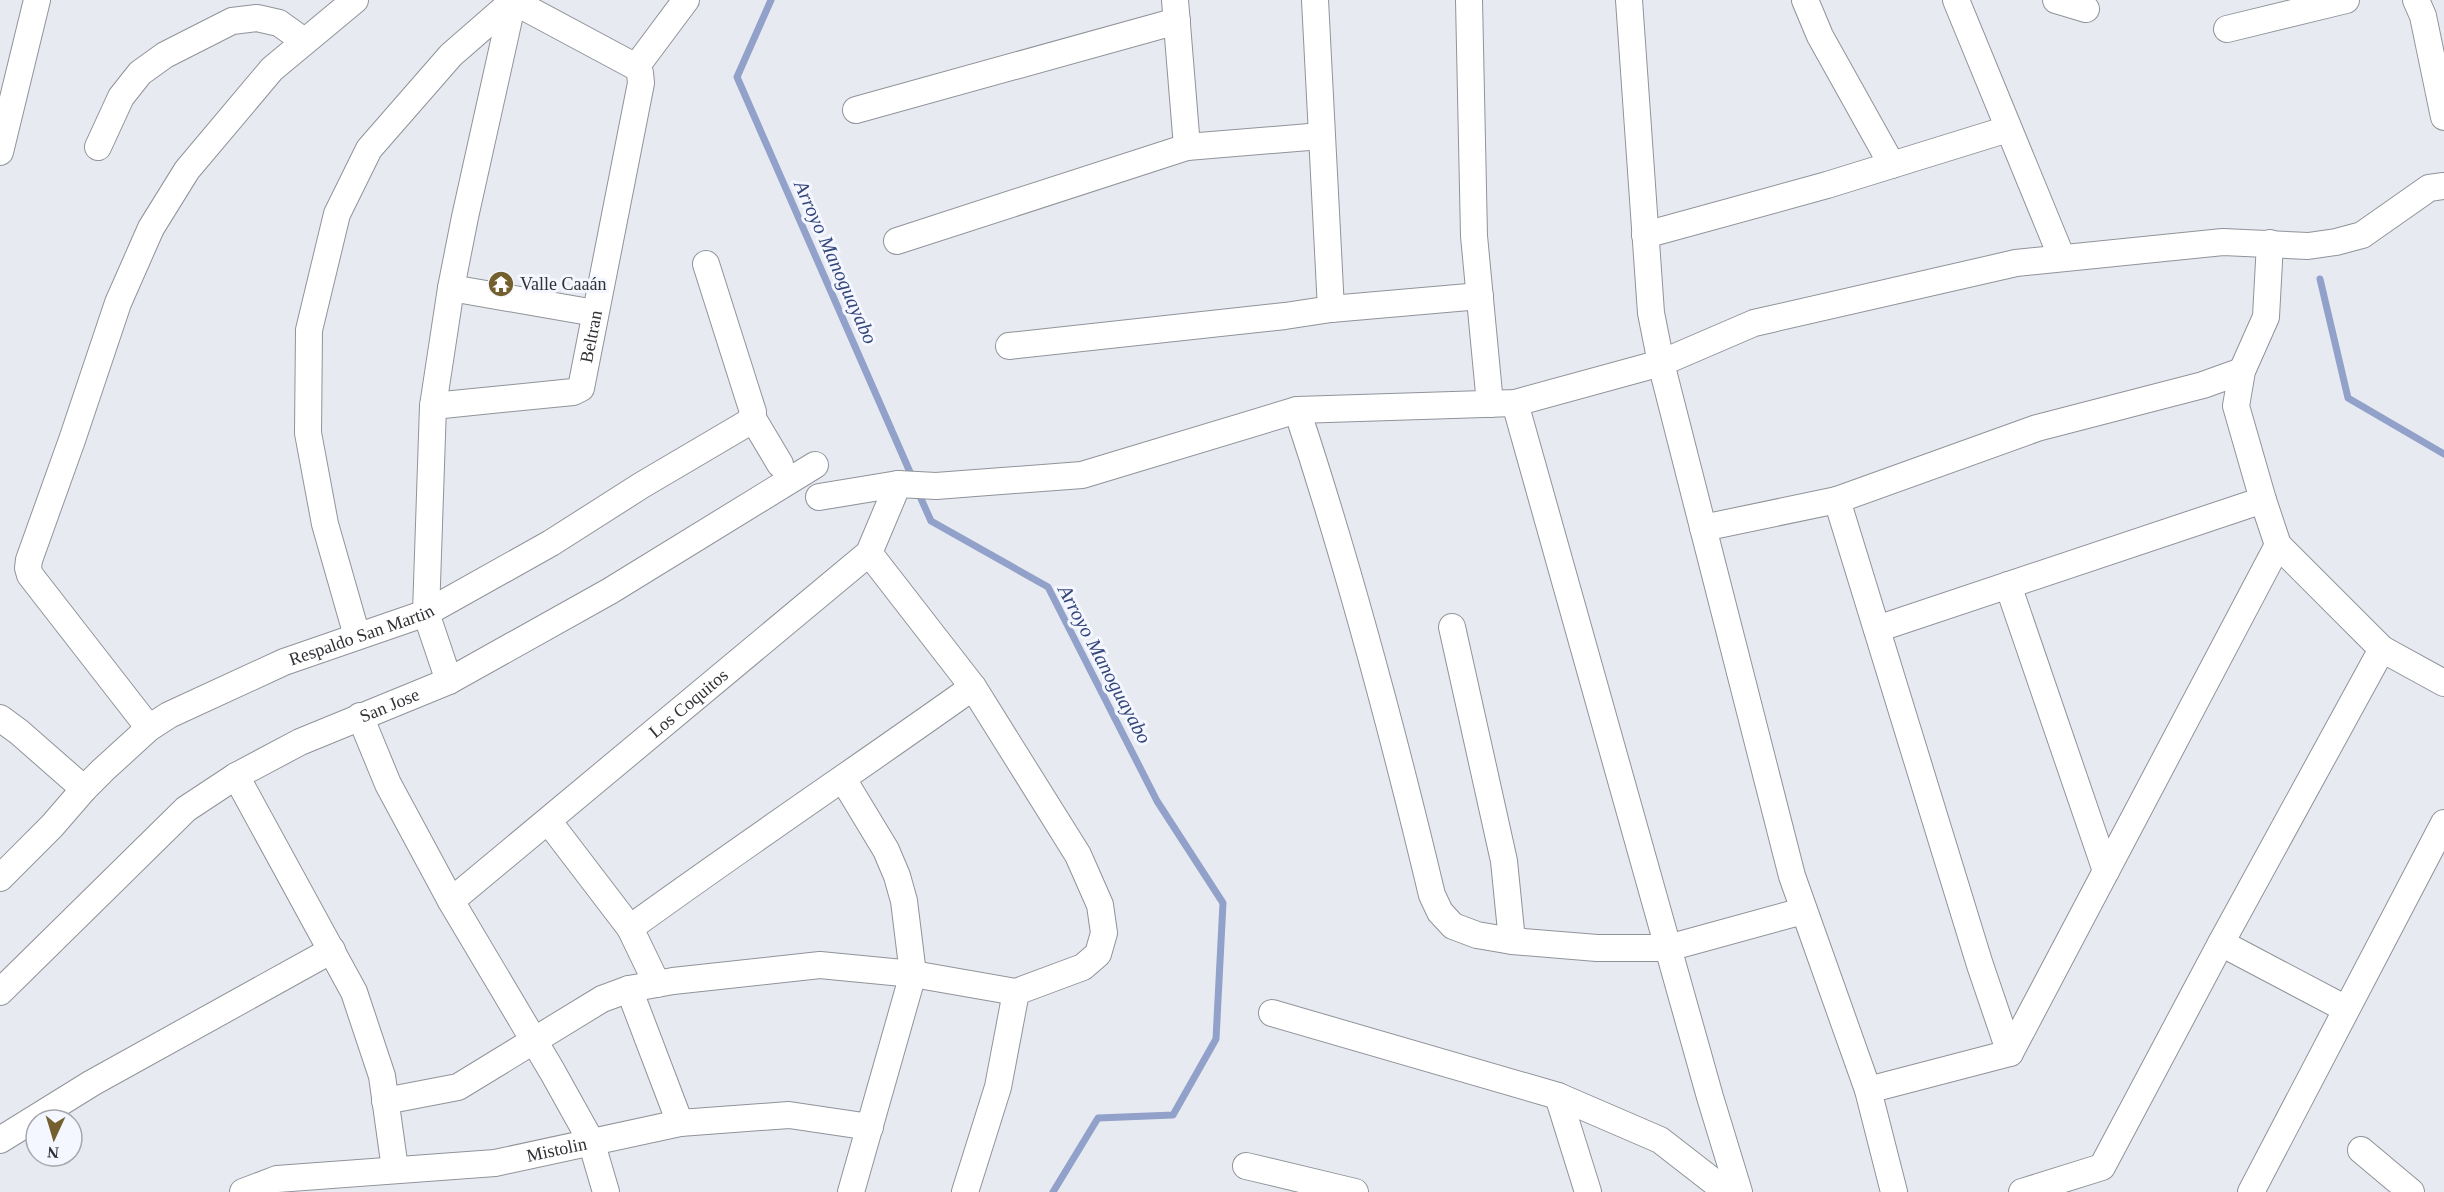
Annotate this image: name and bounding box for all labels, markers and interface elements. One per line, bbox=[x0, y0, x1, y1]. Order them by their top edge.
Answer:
water label: Arroyo Manoguayabo bbox=[788, 175, 882, 347]
temple icon: Valle Caaán bbox=[486, 269, 516, 299]
place label: Valle Caaán bbox=[520, 274, 606, 294]
street label: Beltran bbox=[576, 309, 606, 365]
water label: Arroyo Manoguayabo bbox=[1052, 579, 1156, 748]
street label: Respaldo San Martin bbox=[286, 600, 438, 670]
street label: Los Coquitos bbox=[645, 665, 732, 742]
street label: San Jose bbox=[357, 684, 422, 726]
north arrow bbox=[24, 1108, 84, 1168]
street label: Mistolin bbox=[525, 1133, 589, 1166]
text: N bbox=[46, 1144, 59, 1161]

